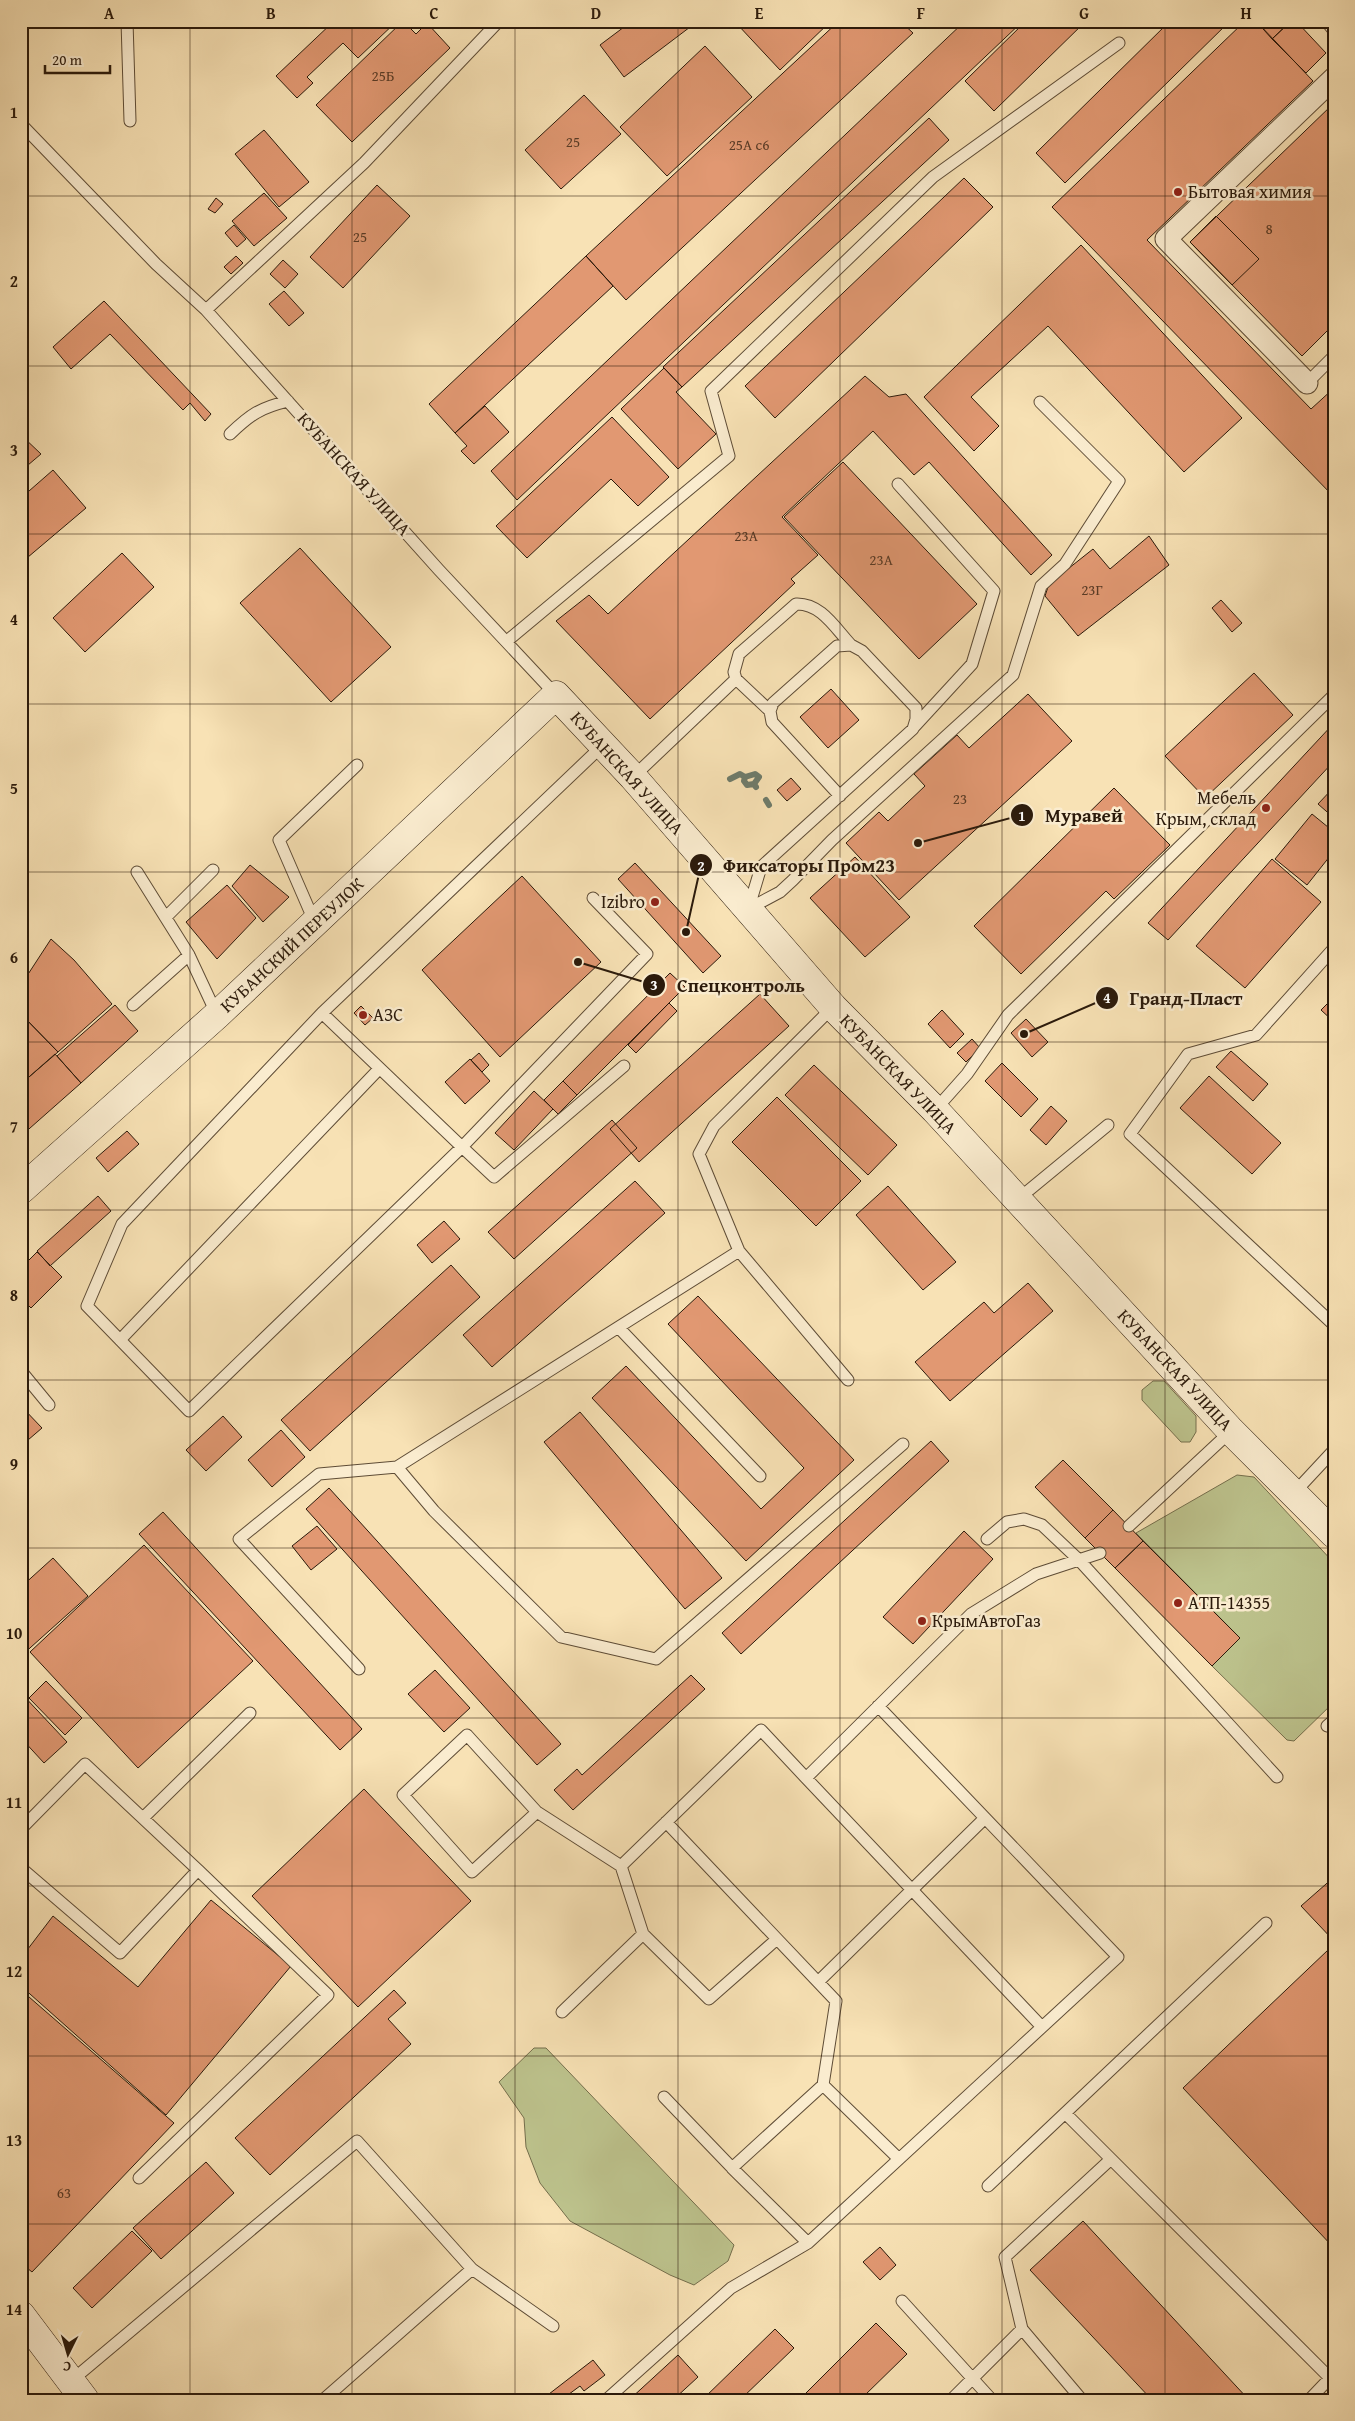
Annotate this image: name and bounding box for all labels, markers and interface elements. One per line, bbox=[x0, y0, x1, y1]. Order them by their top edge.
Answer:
text: A bbox=[104, 1, 115, 25]
text: B bbox=[266, 1, 276, 25]
text: C bbox=[429, 1, 439, 25]
text: D bbox=[591, 1, 601, 25]
text: E bbox=[755, 1, 764, 25]
text: F bbox=[917, 1, 925, 25]
text: G bbox=[1079, 1, 1089, 25]
text: H bbox=[1240, 1, 1252, 25]
scale bar bbox=[45, 42, 110, 74]
text: 20 m bbox=[52, 49, 83, 70]
house number: 25Б bbox=[372, 65, 394, 86]
text: 1 bbox=[10, 100, 18, 124]
house number: 25 bbox=[566, 131, 580, 152]
house number: 25А с6 bbox=[729, 134, 769, 155]
place label: Бытовая химия bbox=[1188, 178, 1312, 205]
marker: Бытовая химия bbox=[1172, 186, 1184, 198]
house number: 8 bbox=[1265, 218, 1273, 239]
house number: 25 bbox=[353, 226, 367, 247]
text: 2 bbox=[10, 269, 18, 293]
street label: КУБАНСКАЯ УЛИЦА bbox=[291, 406, 417, 542]
text: 3 bbox=[10, 438, 18, 462]
house number: 23А bbox=[734, 525, 758, 546]
house number: 23А bbox=[869, 549, 893, 570]
house number: 23Г bbox=[1081, 579, 1103, 600]
text: 4 bbox=[10, 607, 18, 631]
street label: КУБАНСКАЯ УЛИЦА bbox=[564, 705, 690, 841]
text: 5 bbox=[10, 776, 18, 800]
place label: Мебель Крым, склад bbox=[1156, 784, 1256, 832]
house number: 23 bbox=[953, 788, 967, 809]
callout: Муравей bbox=[1010, 798, 1133, 832]
text: Муравей bbox=[1045, 801, 1123, 829]
marker: Мебель Крым, склад bbox=[1260, 802, 1272, 814]
text: 1 bbox=[1018, 805, 1026, 826]
callout: Фиксаторы Пром23 bbox=[688, 848, 905, 882]
text: Фиксаторы Пром23 bbox=[723, 851, 895, 879]
text: 2 bbox=[697, 855, 705, 876]
street label: КУБАНСКИЙ ПЕРЕУЛОК bbox=[214, 871, 370, 1019]
place label: Izibro bbox=[601, 888, 645, 915]
marker: Izibro bbox=[649, 896, 661, 908]
text: 6 bbox=[10, 945, 18, 969]
callout: Спецконтроль bbox=[642, 968, 815, 1002]
text: Спецконтроль bbox=[677, 971, 805, 999]
text: 3 bbox=[650, 974, 658, 995]
callout: Гранд-Пласт bbox=[1095, 981, 1253, 1015]
text: Гранд-Пласт bbox=[1129, 984, 1243, 1012]
text: 4 bbox=[1103, 987, 1111, 1008]
place label: АЗС bbox=[373, 1001, 403, 1028]
street label: КУБАНСКАЯ УЛИЦА bbox=[834, 1007, 963, 1140]
marker: АЗС bbox=[357, 1009, 369, 1021]
text: 7 bbox=[10, 1114, 18, 1138]
text: 8 bbox=[10, 1283, 18, 1307]
street label: КУБАНСКАЯ УЛИЦА bbox=[1111, 1303, 1239, 1437]
text: 9 bbox=[10, 1452, 18, 1476]
place label: АТП-14355 bbox=[1188, 1589, 1270, 1616]
marker: АТП-14355 bbox=[1172, 1597, 1184, 1609]
place label: КрымАвтоГаз bbox=[932, 1607, 1041, 1634]
marker: КрымАвтоГаз bbox=[916, 1615, 928, 1627]
text: 10 bbox=[6, 1621, 22, 1645]
text: 11 bbox=[6, 1790, 22, 1814]
text: 12 bbox=[6, 1959, 22, 1983]
text: 13 bbox=[6, 2128, 22, 2152]
house number: 63 bbox=[57, 2182, 71, 2203]
text: 14 bbox=[6, 2297, 22, 2321]
north arrow bbox=[42, 2328, 92, 2378]
text: С bbox=[62, 2357, 72, 2377]

